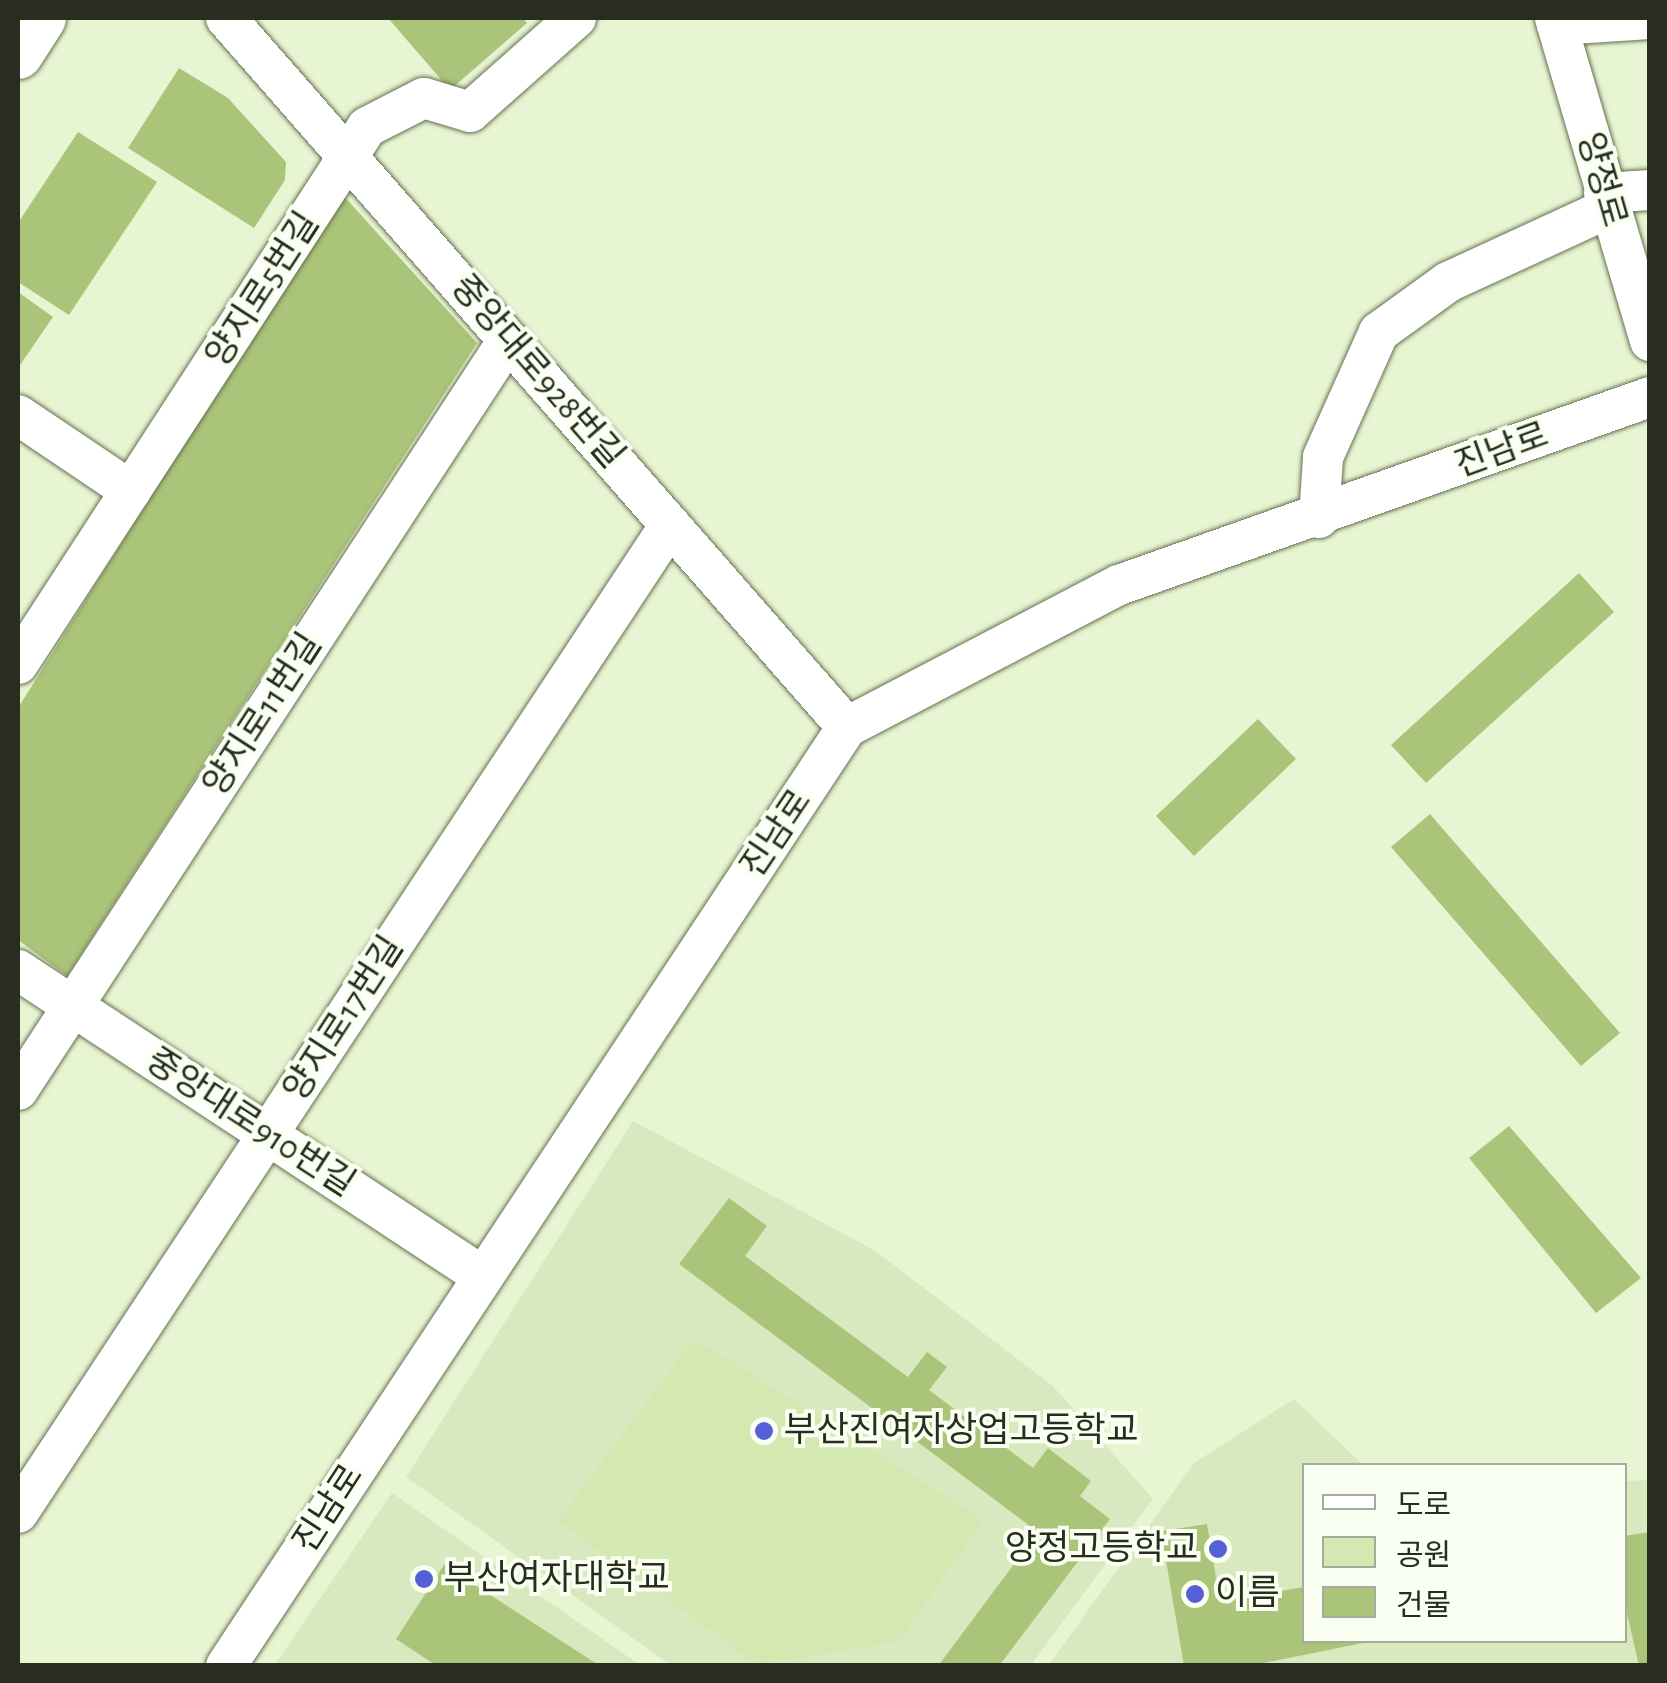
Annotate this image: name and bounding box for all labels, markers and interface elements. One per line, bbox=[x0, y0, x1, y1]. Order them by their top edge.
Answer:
street label: 양정로 bbox=[1568, 128, 1634, 232]
street label: 양지로5번길 bbox=[198, 205, 328, 375]
street label: 중앙대로928번길 bbox=[442, 267, 632, 477]
street label: 진남로 bbox=[1449, 415, 1555, 487]
street label: 양지로11번길 bbox=[195, 626, 331, 804]
street label: 진남로 bbox=[733, 782, 821, 886]
street label: 양지로17번길 bbox=[275, 929, 413, 1109]
street label: 중앙대로910번길 bbox=[138, 1040, 362, 1206]
place label: 부산진여자상업고등학교 bbox=[784, 1410, 1138, 1452]
marker: 부산진여자상업고등학교 bbox=[753, 1420, 775, 1442]
street label: 진남로 bbox=[285, 1457, 373, 1561]
legend bbox=[1302, 1463, 1627, 1643]
text: 도로 bbox=[1396, 1491, 1451, 1521]
place label: 양정고등학교 bbox=[1005, 1528, 1198, 1570]
marker: 양정고등학교 bbox=[1207, 1538, 1229, 1560]
text: 공원 bbox=[1396, 1541, 1451, 1571]
place label: 부산여자대학교 bbox=[444, 1558, 669, 1600]
marker: 부산여자대학교 bbox=[413, 1568, 435, 1590]
place label: 이름 bbox=[1215, 1573, 1279, 1615]
marker: 이름 bbox=[1184, 1583, 1206, 1605]
text: 건물 bbox=[1396, 1591, 1451, 1621]

